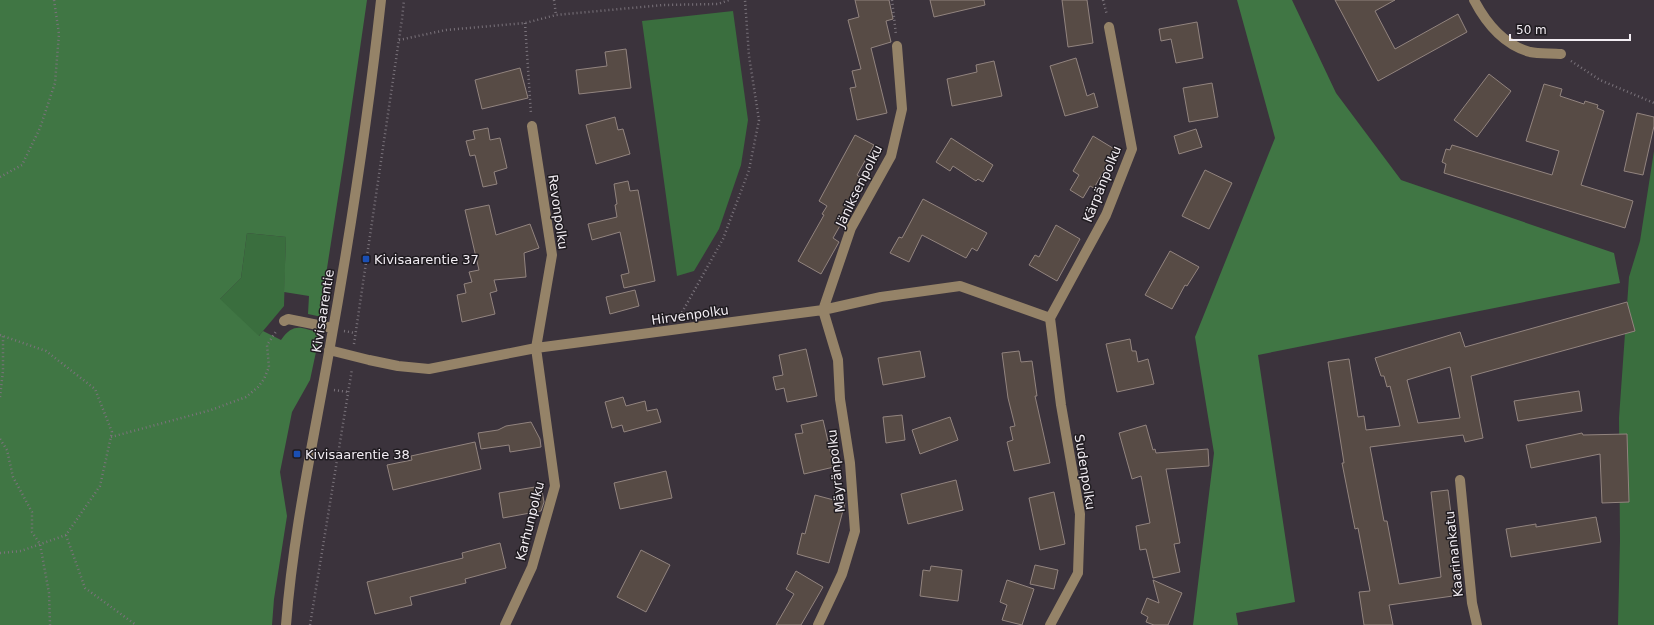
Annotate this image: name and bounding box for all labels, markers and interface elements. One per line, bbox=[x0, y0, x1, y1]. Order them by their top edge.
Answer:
scale bar bbox=[1510, 16, 1630, 42]
text: 50 m bbox=[1516, 23, 1547, 37]
street label: Jäniksenpolku bbox=[832, 143, 885, 230]
street label: Kärpänpolku bbox=[1080, 144, 1124, 224]
street label: Revonpolku bbox=[545, 174, 571, 250]
place label: Kivisaarentie 37 bbox=[374, 252, 479, 267]
marker: Kivisaarentie 37 bbox=[361, 254, 371, 264]
street label: Kivisaarentie bbox=[309, 268, 337, 354]
street label: Hirvenpolku bbox=[650, 302, 730, 328]
street label: Mäyränpolku bbox=[824, 429, 848, 513]
street label: Sudenpolku bbox=[1072, 433, 1098, 511]
place label: Kivisaarentie 38 bbox=[305, 447, 410, 462]
marker: Kivisaarentie 38 bbox=[292, 449, 302, 459]
street label: Karhunpolku bbox=[513, 480, 547, 562]
street label: Kaarinankatu bbox=[1442, 510, 1466, 598]

